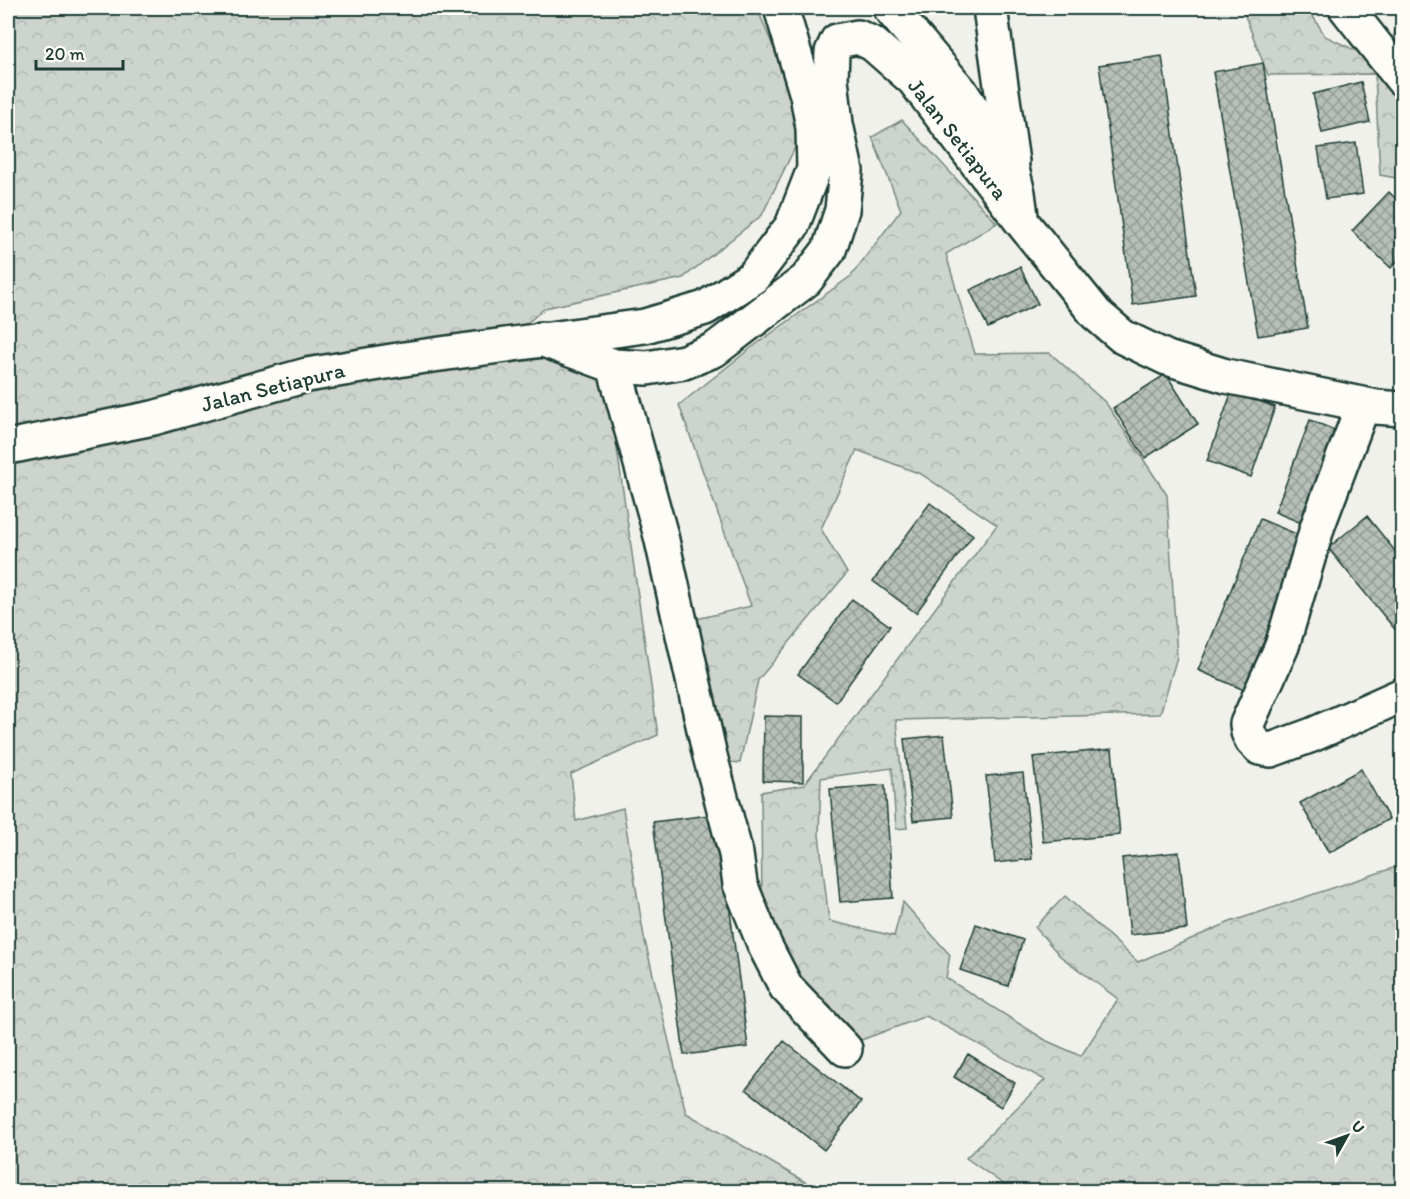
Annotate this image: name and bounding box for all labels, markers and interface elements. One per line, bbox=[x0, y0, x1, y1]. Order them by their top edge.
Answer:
scale bar bbox=[36, 33, 123, 71]
text: 20 m bbox=[45, 43, 85, 65]
street label: Jalan Setiapura bbox=[902, 73, 1014, 206]
street label: Jalan Setiapura bbox=[199, 356, 348, 418]
north arrow bbox=[1317, 1106, 1377, 1166]
text: U bbox=[1347, 1117, 1369, 1137]

